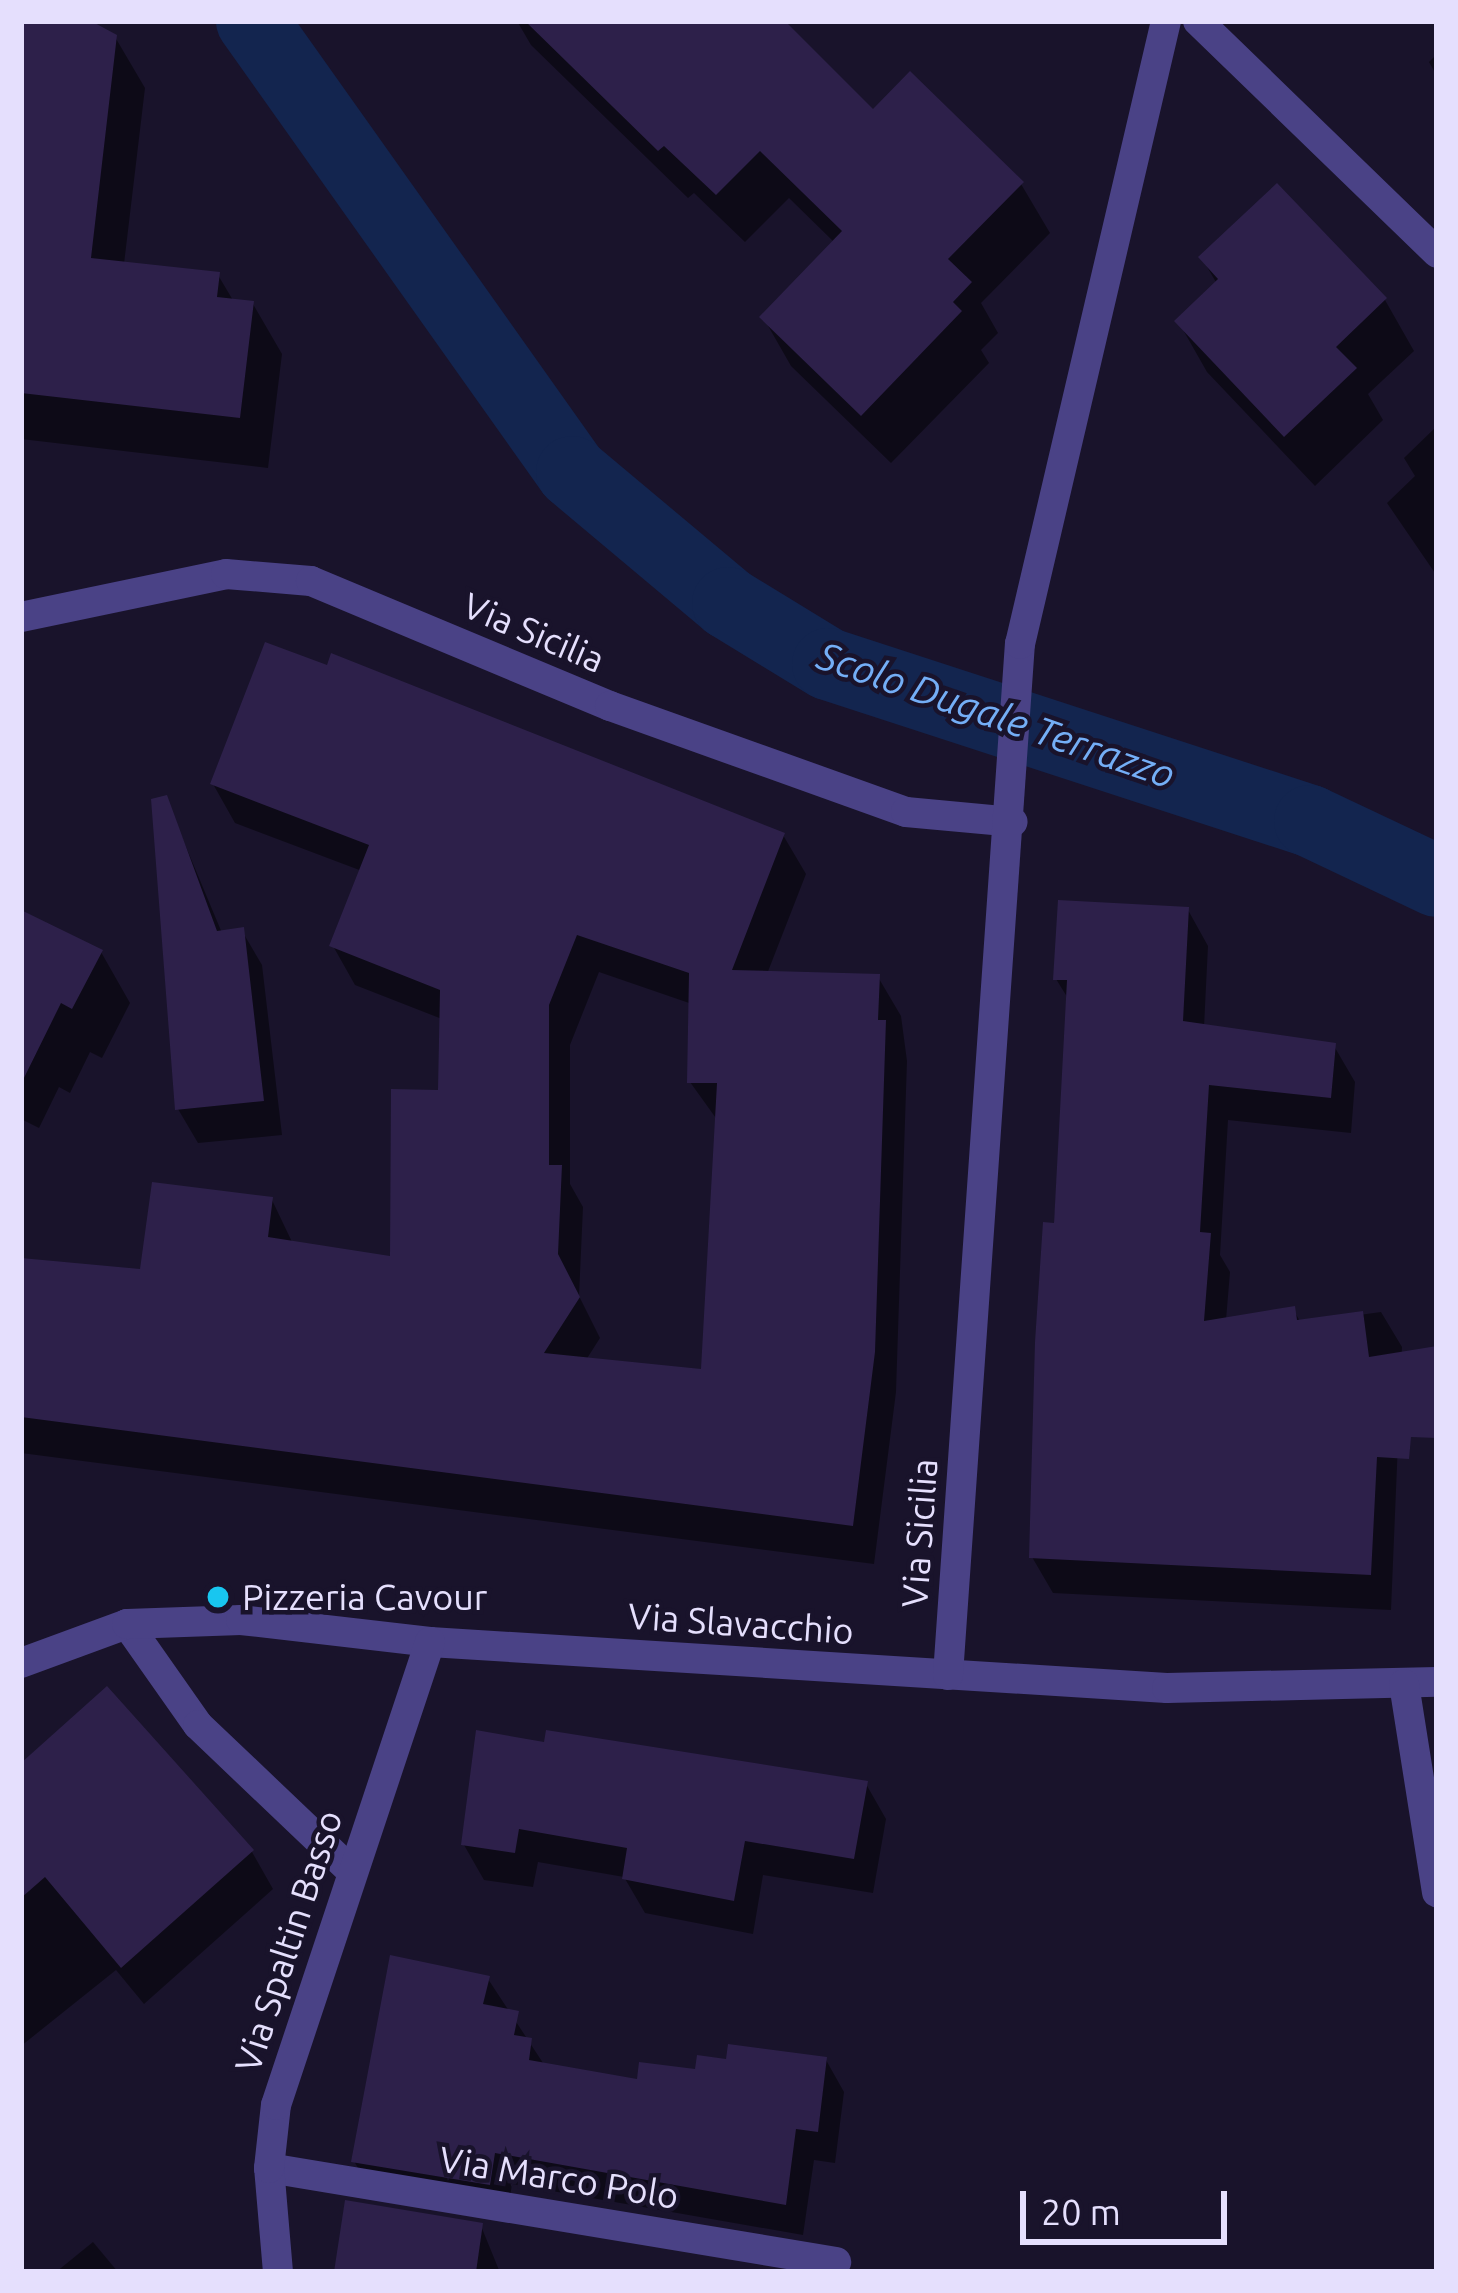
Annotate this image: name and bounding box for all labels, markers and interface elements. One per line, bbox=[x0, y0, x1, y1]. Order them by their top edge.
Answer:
street label: Via Sicilia bbox=[457, 583, 611, 681]
water label: Scolo Dugale Terrazzo bbox=[811, 632, 1181, 798]
street label: Via Sicilia bbox=[892, 1457, 946, 1609]
place label: Pizzeria Cavour bbox=[242, 1575, 487, 1619]
marker: Pizzeria Cavour bbox=[205, 1584, 231, 1610]
street label: Via Slavacchio bbox=[627, 1594, 855, 1652]
street label: Via Spaltin Basso bbox=[225, 1805, 351, 2077]
street label: Via Marco Polo bbox=[436, 2137, 682, 2217]
scale bar bbox=[1026, 2167, 1233, 2241]
text: 20 m bbox=[1041, 2191, 1121, 2232]

